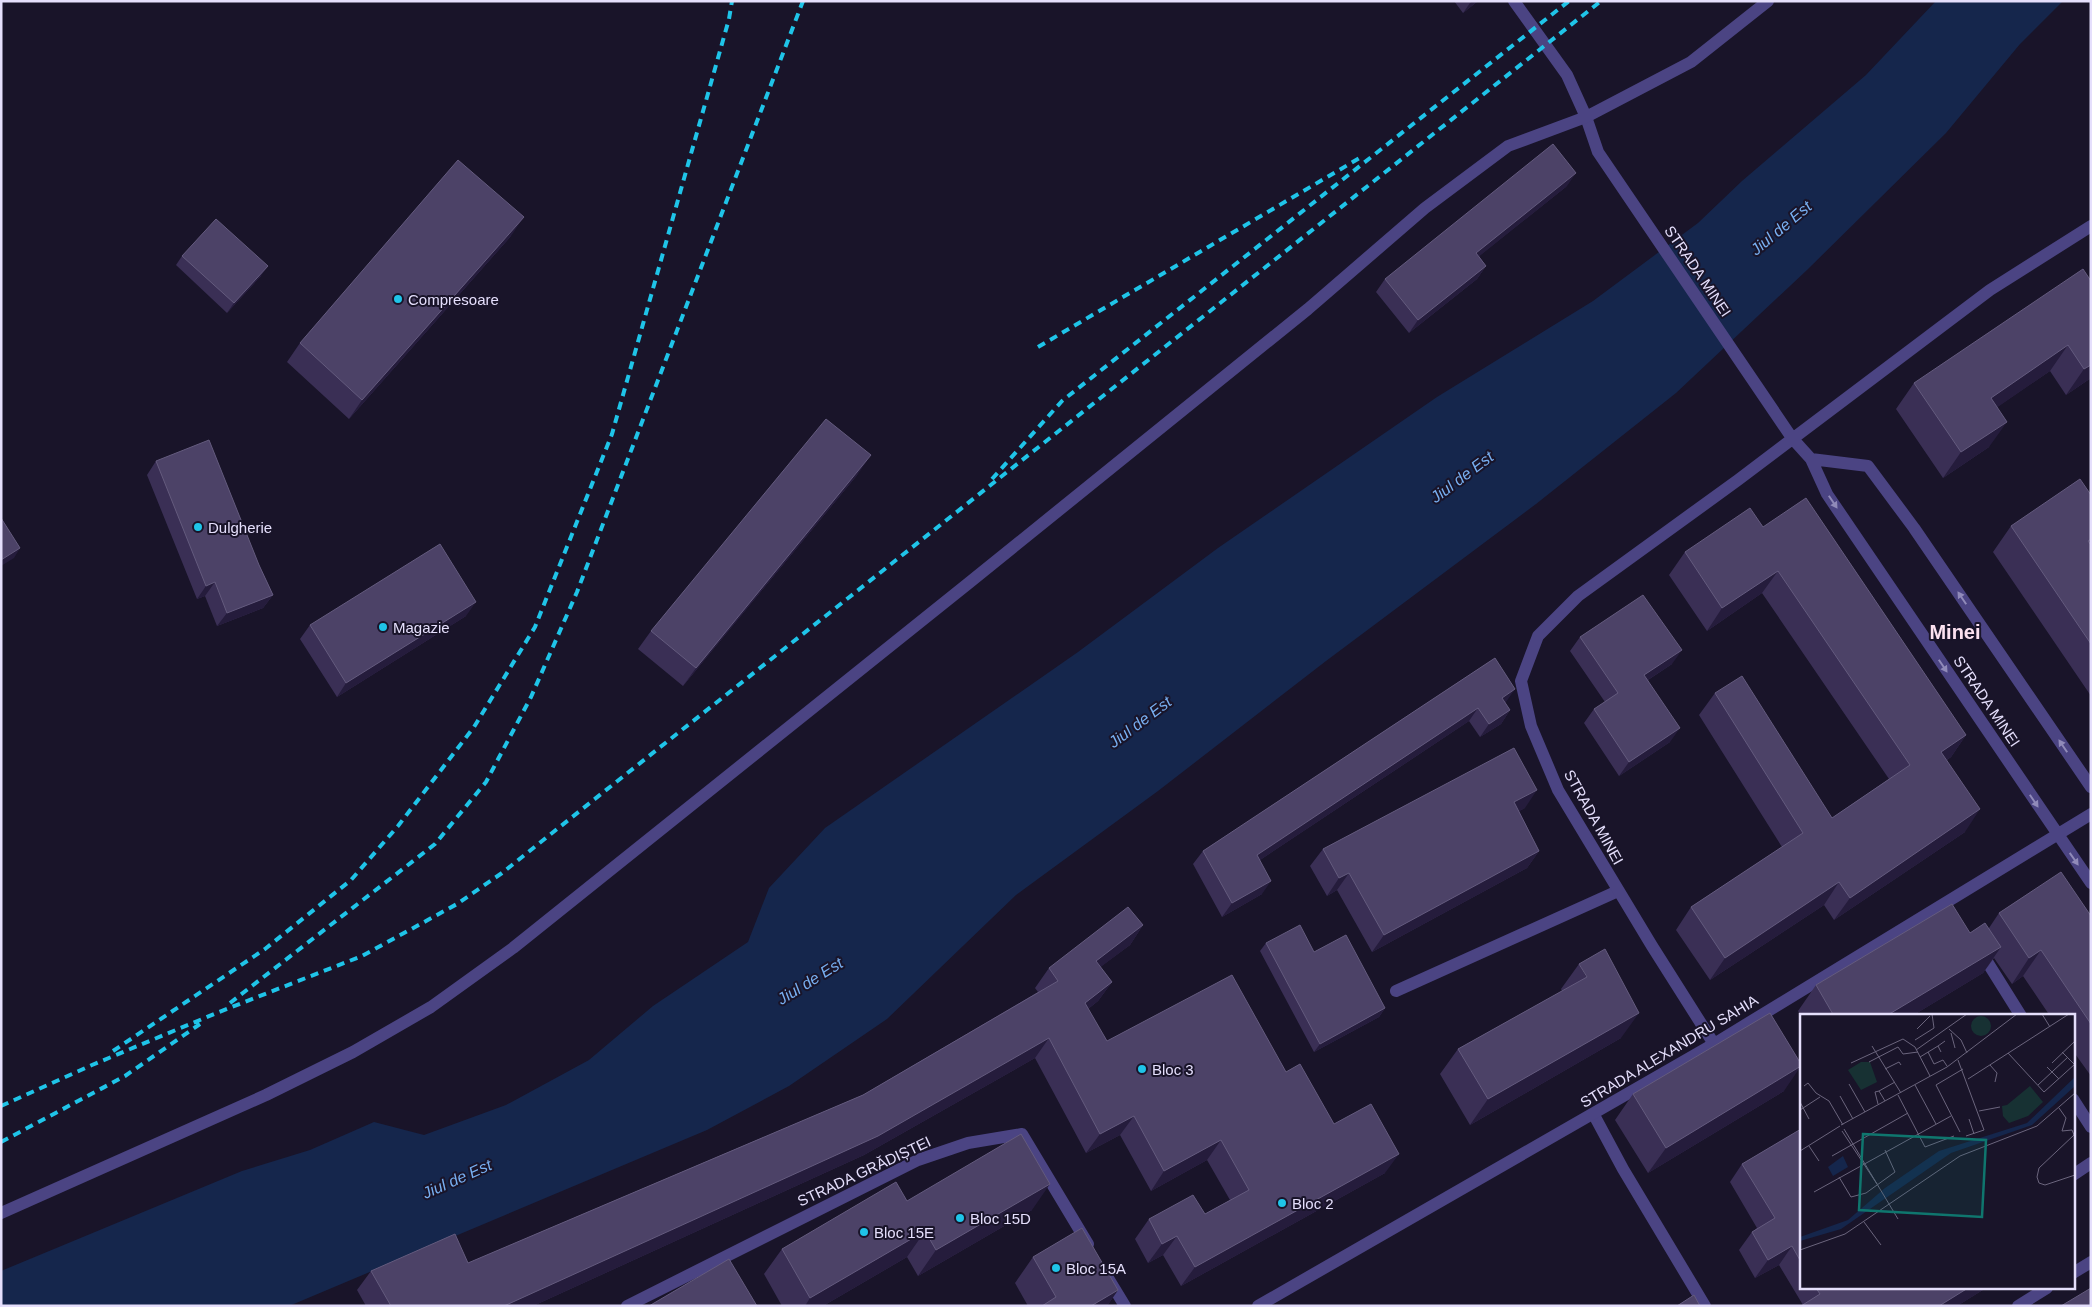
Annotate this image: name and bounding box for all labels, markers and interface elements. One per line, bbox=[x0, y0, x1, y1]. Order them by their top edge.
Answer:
water label: Jiul de Est bbox=[1746, 197, 1815, 259]
street label: STRADA MINEI bbox=[1661, 222, 1735, 320]
place label: Compresoare bbox=[408, 291, 499, 308]
marker: Compresoare bbox=[392, 293, 404, 305]
water label: Jiul de Est bbox=[1427, 448, 1497, 507]
one-way arrow bbox=[1828, 495, 1838, 509]
place label: Dulgherie bbox=[208, 519, 272, 536]
marker: Dulgherie bbox=[192, 521, 204, 533]
one-way arrow bbox=[1957, 591, 1967, 604]
place label: Magazie bbox=[393, 619, 450, 636]
marker: Magazie bbox=[377, 621, 389, 633]
district label: Minei bbox=[1929, 621, 1981, 643]
street label: STRADA MINEI bbox=[1950, 652, 2024, 750]
one-way arrow bbox=[1939, 659, 1948, 673]
water label: Jiul de Est bbox=[1105, 693, 1175, 752]
one-way arrow bbox=[2058, 740, 2068, 753]
street label: STRADA MINEI bbox=[1561, 767, 1627, 867]
one-way arrow bbox=[2029, 794, 2039, 807]
one-way arrow bbox=[2069, 852, 2079, 866]
water label: Jiul de Est bbox=[773, 954, 846, 1008]
street label: STRADA ALEXANDRU SAHIA bbox=[1577, 991, 1761, 1111]
inset map bbox=[1800, 1014, 2074, 1290]
place label: Bloc 3 bbox=[1152, 1061, 1194, 1078]
marker: Bloc 3 bbox=[1136, 1063, 1148, 1075]
street label: STRADA GRĂDIȘTEI bbox=[795, 1133, 933, 1209]
water label: Jiul de Est bbox=[419, 1156, 495, 1202]
place label: Bloc 2 bbox=[1292, 1195, 1334, 1212]
marker: Bloc 2 bbox=[1276, 1197, 1288, 1209]
place label: Bloc 15D bbox=[970, 1210, 1031, 1227]
marker: Bloc 15D bbox=[954, 1212, 966, 1224]
place label: Bloc 15E bbox=[874, 1224, 934, 1241]
marker: Bloc 15E bbox=[858, 1226, 870, 1238]
place label: Bloc 15A bbox=[1066, 1260, 1126, 1277]
marker: Bloc 15A bbox=[1050, 1262, 1062, 1274]

